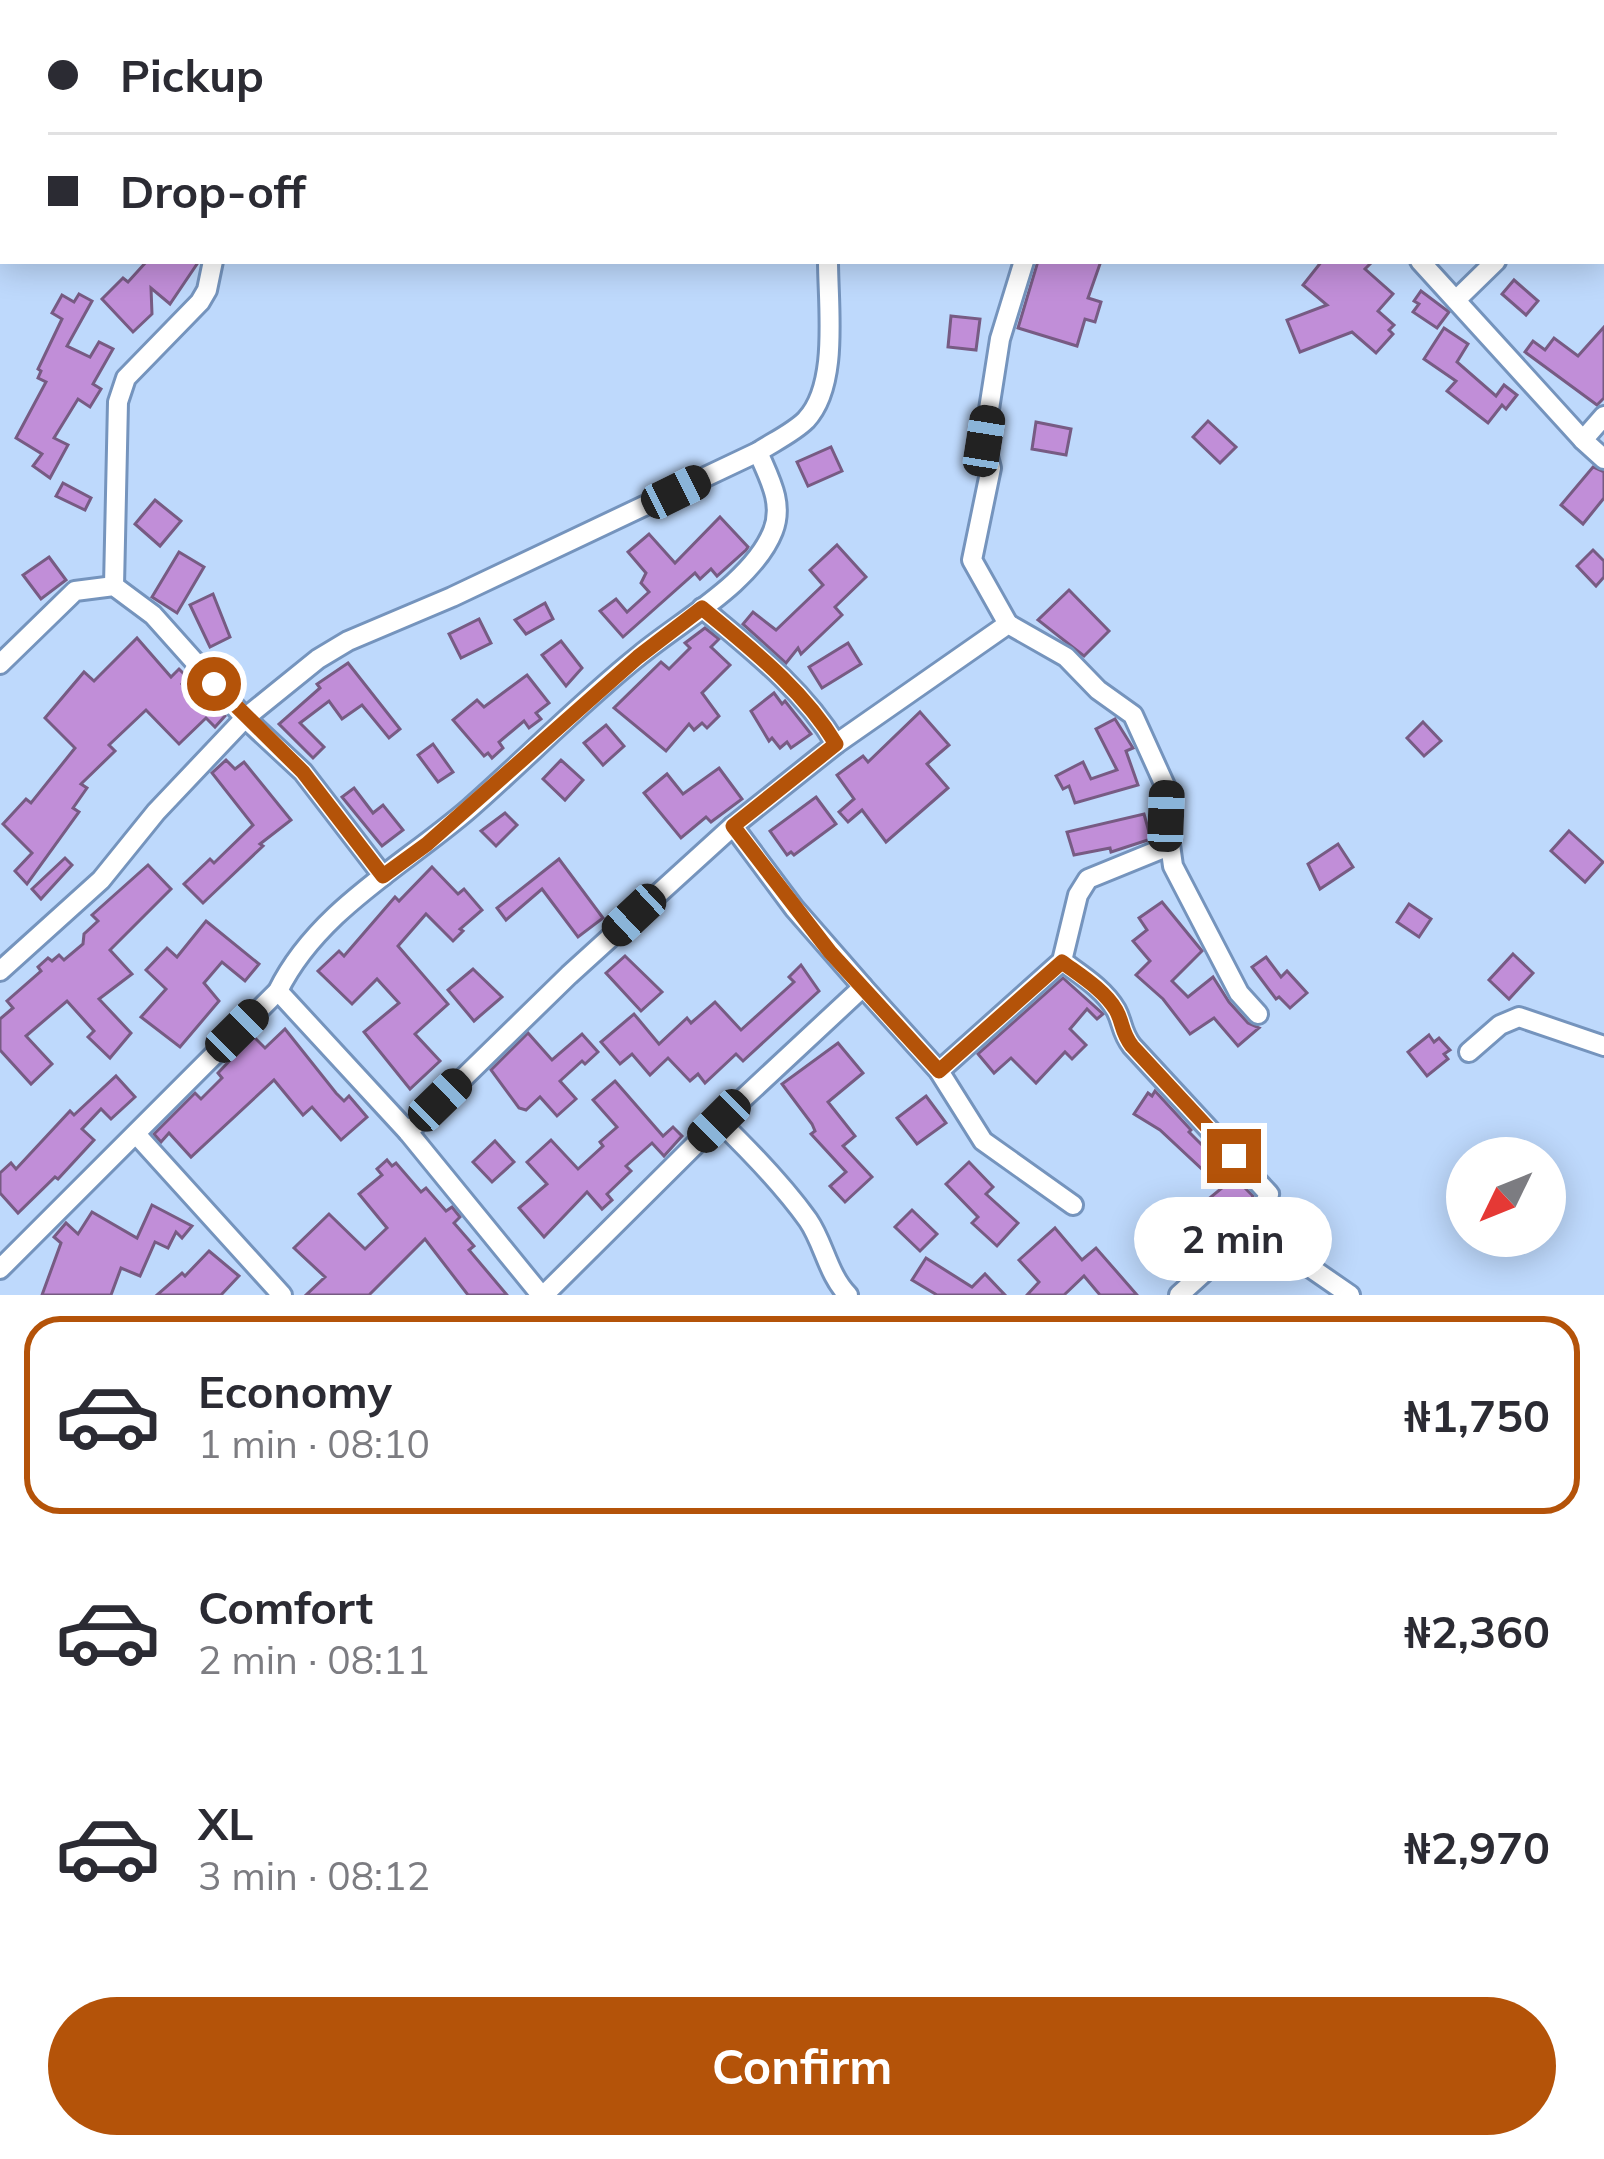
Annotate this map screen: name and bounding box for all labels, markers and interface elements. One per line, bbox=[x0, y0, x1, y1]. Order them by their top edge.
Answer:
text: Pickup bbox=[120, 47, 264, 103]
text: Drop-off bbox=[120, 163, 306, 219]
car bbox=[961, 403, 1007, 479]
car bbox=[636, 460, 716, 524]
route start bbox=[187, 657, 241, 711]
car bbox=[1147, 779, 1185, 853]
car bbox=[595, 877, 673, 953]
car bbox=[199, 993, 275, 1069]
car bbox=[402, 1062, 478, 1138]
car bbox=[681, 1083, 757, 1159]
route end bbox=[1207, 1129, 1261, 1183]
north arrow bbox=[1446, 1137, 1566, 1257]
map controls bbox=[1446, 1137, 1566, 1257]
callout: 2 min bbox=[1135, 1198, 1333, 1282]
text: 2 min bbox=[1182, 1214, 1284, 1263]
icon: car bbox=[54, 1361, 162, 1469]
text: Economy bbox=[198, 1363, 392, 1419]
text: ₦1,750 bbox=[1404, 1387, 1550, 1443]
text: 1 min · 08:10 bbox=[198, 1419, 430, 1468]
icon: car bbox=[54, 1577, 162, 1685]
text: Comfort bbox=[198, 1579, 373, 1635]
text: ₦2,360 bbox=[1404, 1603, 1550, 1659]
text: 2 min · 08:11 bbox=[198, 1635, 430, 1684]
icon: car bbox=[54, 1793, 162, 1901]
text: XL bbox=[198, 1795, 253, 1851]
text: ₦2,970 bbox=[1404, 1819, 1550, 1875]
text: 3 min · 08:12 bbox=[198, 1851, 430, 1900]
button: Confirm bbox=[48, 1997, 1556, 2135]

